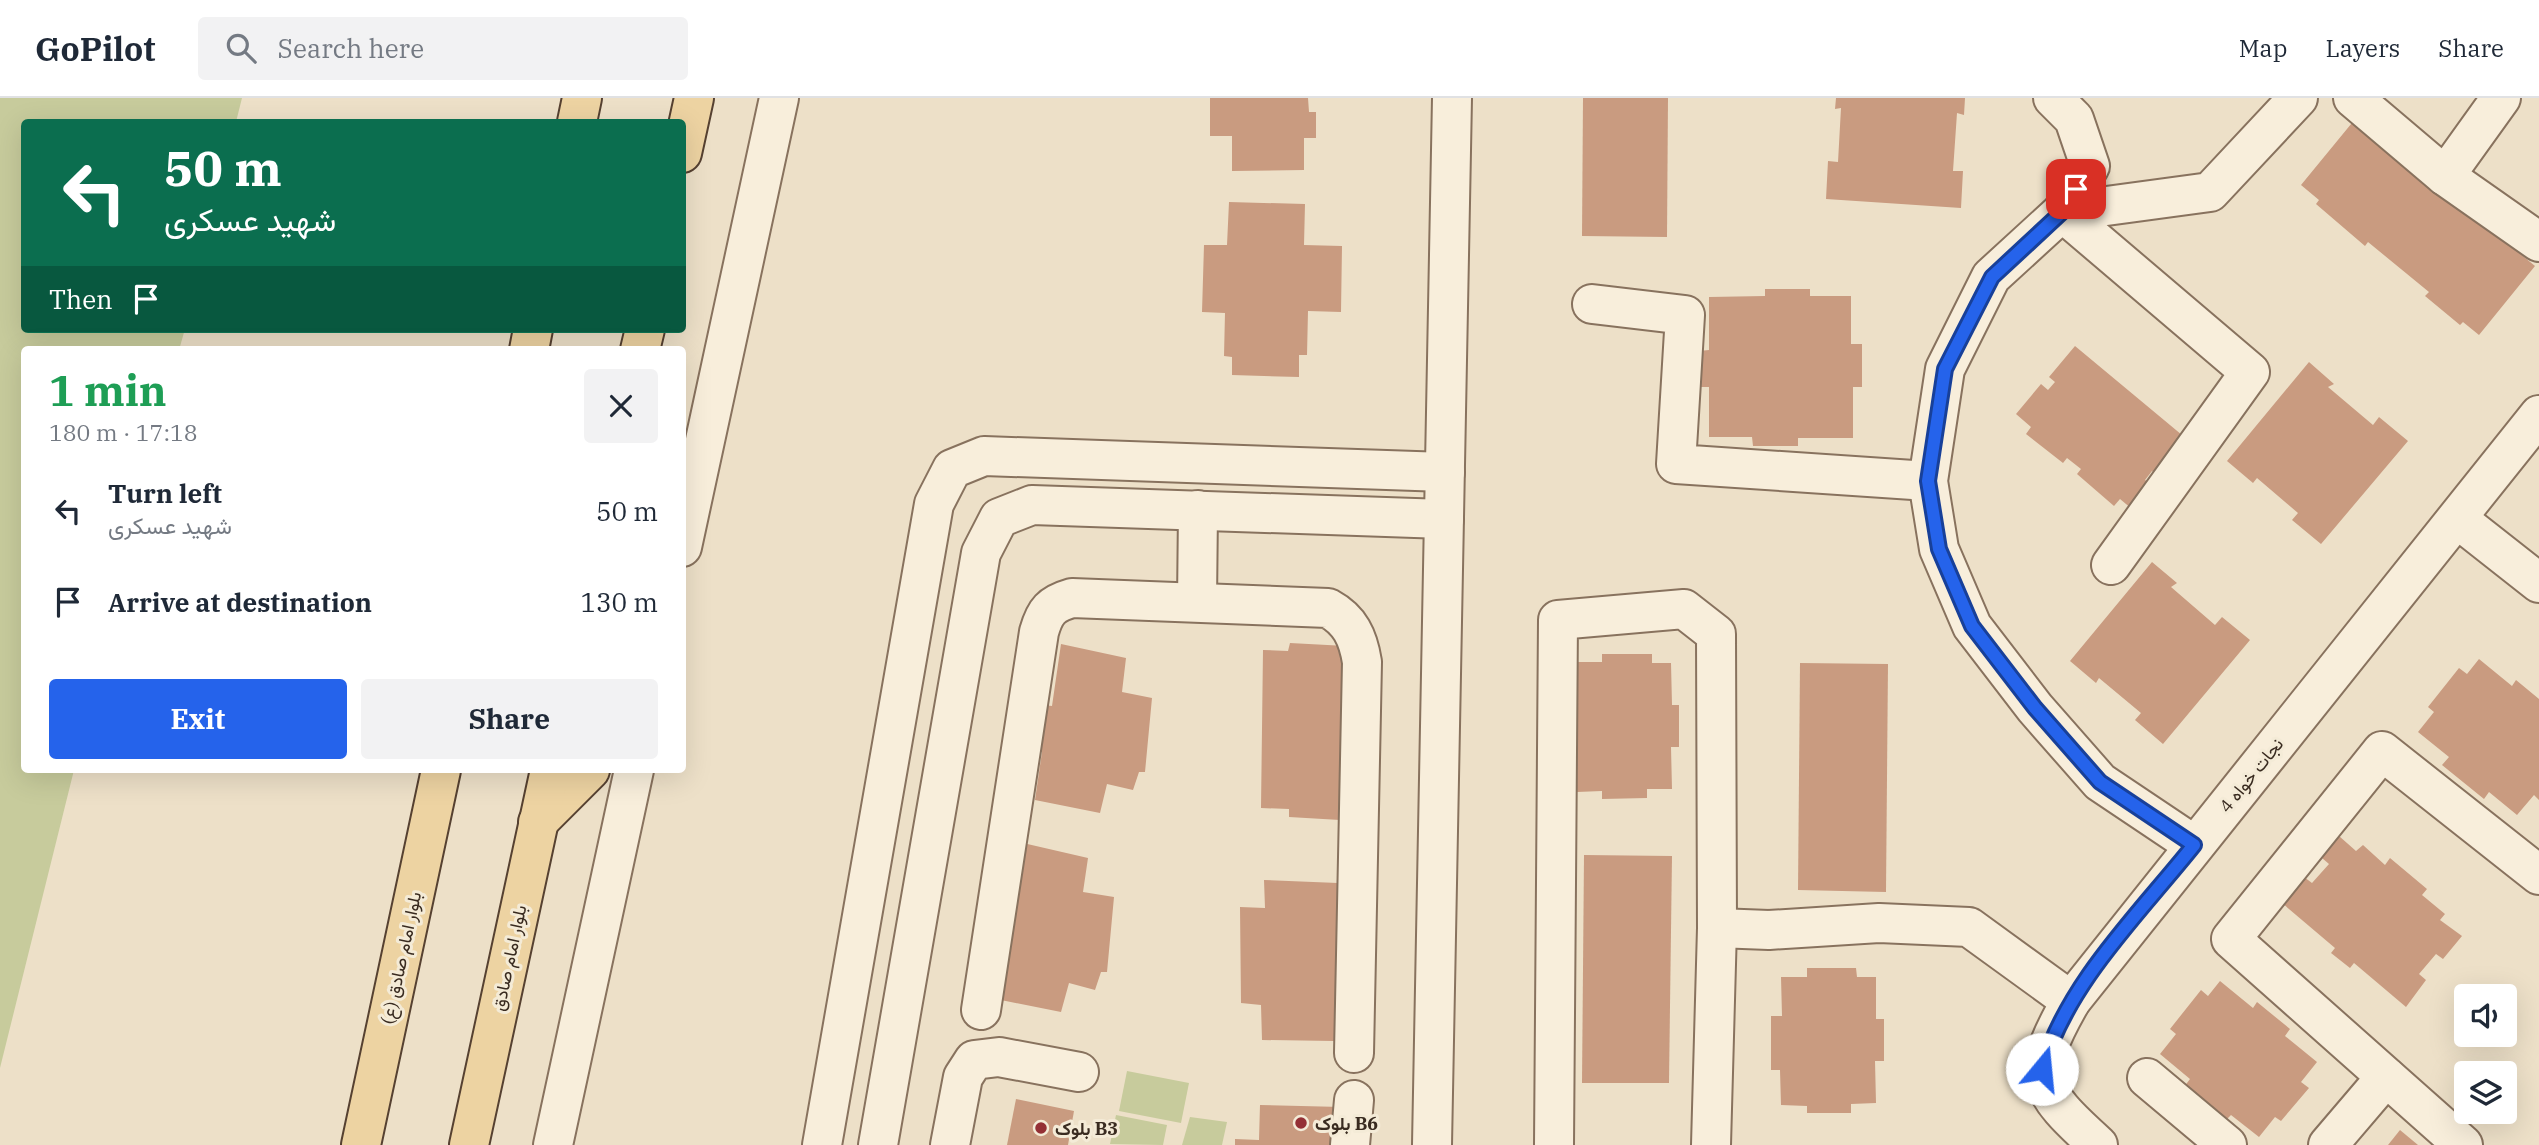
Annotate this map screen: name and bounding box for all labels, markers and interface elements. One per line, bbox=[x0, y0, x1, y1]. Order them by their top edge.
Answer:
search box bbox=[198, 17, 688, 80]
text: GoPilot bbox=[35, 27, 156, 70]
icon: search bbox=[222, 29, 260, 67]
text: Search here bbox=[278, 31, 424, 65]
text: Map bbox=[2239, 32, 2287, 64]
text: Layers bbox=[2325, 32, 2400, 64]
text: Share bbox=[2438, 32, 2504, 64]
text: 50 m bbox=[164, 136, 282, 199]
icon: left bbox=[49, 147, 140, 238]
pin bbox=[2046, 159, 2106, 219]
icon: arrive bbox=[2057, 170, 2095, 208]
text: شهید عسکری bbox=[164, 198, 336, 240]
icon: arrive bbox=[127, 280, 165, 318]
text: Then bbox=[49, 282, 113, 316]
text: 1 min bbox=[49, 363, 167, 418]
button: close bbox=[584, 369, 658, 443]
text: 180 m · 17:18 bbox=[49, 417, 198, 447]
text: Turn left bbox=[108, 476, 222, 510]
icon: left bbox=[49, 492, 87, 530]
text: 50 m bbox=[596, 494, 658, 528]
text: شهید عسکری bbox=[108, 510, 232, 540]
icon: arrive bbox=[49, 583, 87, 621]
text: Arrive at destination bbox=[108, 585, 372, 619]
text: 130 m bbox=[580, 585, 658, 619]
button: Exit bbox=[49, 679, 347, 759]
button: Share bbox=[361, 679, 658, 759]
street label: نجات خواه 4 bbox=[2214, 733, 2288, 817]
street label: بلوار امام صادق (ع) bbox=[376, 890, 427, 1027]
street label: بلوار امام صادق bbox=[487, 903, 532, 1013]
map controls bbox=[2454, 984, 2517, 1124]
button: sound bbox=[2454, 984, 2517, 1047]
position arrow bbox=[2005, 1032, 2079, 1106]
button: layers bbox=[2454, 1061, 2517, 1124]
place label: بلوک B6 bbox=[1315, 1112, 1378, 1135]
marker: بلوک B6 bbox=[1293, 1115, 1309, 1131]
place label: بلوک B3 bbox=[1055, 1117, 1118, 1140]
marker: بلوک B3 bbox=[1033, 1120, 1049, 1136]

